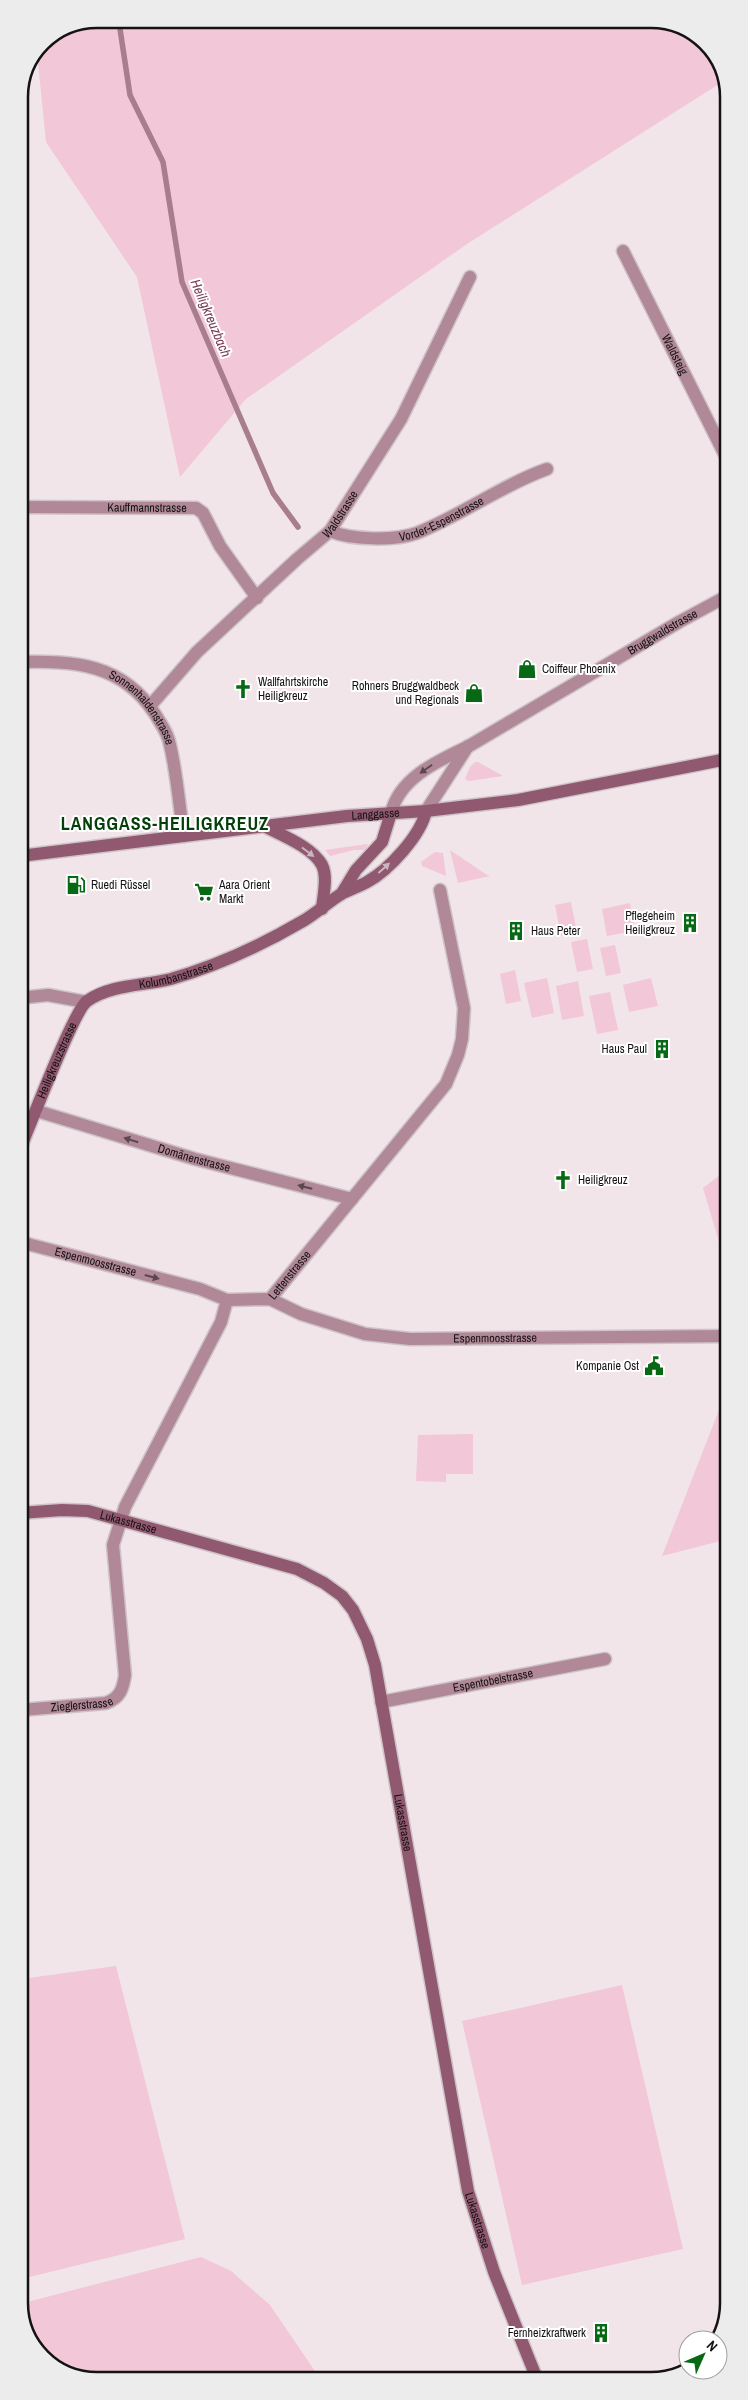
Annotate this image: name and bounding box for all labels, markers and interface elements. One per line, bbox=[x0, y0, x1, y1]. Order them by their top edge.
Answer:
water label: Heiligkreuzbach bbox=[187, 276, 235, 360]
street label: Waldsteig bbox=[658, 332, 692, 378]
street label: Waldstrasse bbox=[319, 487, 362, 542]
street label: Vorder-Espenstrasse bbox=[398, 493, 487, 545]
street label: Kauffmannstrasse bbox=[107, 499, 187, 516]
street label: Bruggwaldstrasse bbox=[625, 606, 700, 659]
shop icon: Coiffeur Phoenix bbox=[516, 658, 538, 680]
place label: Coiffeur Phoenix bbox=[542, 661, 616, 677]
street label: Sonnenhaldenstrasse bbox=[106, 667, 178, 746]
place label: Wallfahrtskirche Heiligkreuz bbox=[258, 674, 328, 704]
church icon: Wallfahrtskirche Heiligkreuz bbox=[232, 678, 254, 700]
place label: Rohners Bruggwaldbeck und Regionals bbox=[352, 678, 459, 708]
shop icon: Rohners Bruggwaldbeck und Regionals bbox=[463, 682, 485, 704]
one-way arrow bbox=[419, 764, 433, 774]
street label: Langgasse bbox=[351, 805, 400, 824]
district label: LANGGASS-HEILIGKREUZ bbox=[61, 811, 269, 836]
one-way arrow bbox=[301, 847, 315, 857]
one-way arrow bbox=[377, 862, 389, 874]
fuel station icon: Ruedi Rüssel bbox=[65, 874, 87, 896]
place label: Ruedi Rüssel bbox=[91, 877, 150, 893]
place label: Aara Orient Markt bbox=[218, 877, 270, 907]
supermarket icon: Aara Orient Markt bbox=[193, 881, 215, 903]
place label: Pflegeheim Heiligkreuz bbox=[625, 908, 675, 938]
building icon: Pflegeheim Heiligkreuz bbox=[679, 912, 701, 934]
building icon: Haus Peter bbox=[505, 920, 527, 942]
place label: Haus Peter bbox=[531, 923, 581, 939]
street label: Kolumbanstrasse bbox=[138, 958, 215, 992]
street label: Heiligkreuzstrasse bbox=[33, 1019, 80, 1101]
building icon: Haus Paul bbox=[651, 1038, 673, 1060]
place label: Haus Paul bbox=[602, 1041, 647, 1057]
one-way arrow bbox=[123, 1135, 138, 1143]
street label: Domänenstrasse bbox=[156, 1140, 232, 1176]
church icon: Heiligkreuz bbox=[552, 1169, 574, 1191]
place label: Heiligkreuz bbox=[578, 1172, 628, 1188]
one-way arrow bbox=[297, 1182, 312, 1190]
street label: Espenmoosstrasse bbox=[53, 1243, 138, 1280]
street label: Lettenstrasse bbox=[265, 1247, 315, 1303]
one-way arrow bbox=[144, 1273, 159, 1281]
street label: Espenmoosstrasse bbox=[453, 1330, 537, 1347]
public building icon: Kompanie Ost bbox=[643, 1355, 665, 1377]
place label: Kompanie Ost bbox=[576, 1358, 639, 1374]
street label: Lukasstrasse bbox=[98, 1507, 158, 1538]
street label: Espentobelstrasse bbox=[452, 1665, 534, 1696]
street label: Zieglerstrasse bbox=[50, 1693, 116, 1716]
street label: Lukasstrasse bbox=[390, 1793, 416, 1853]
street label: Lukasstrasse bbox=[461, 2190, 494, 2251]
building icon: Fernheizkraftwerk bbox=[590, 2322, 612, 2344]
place label: Fernheizkraftwerk bbox=[508, 2325, 586, 2341]
north arrow bbox=[678, 2330, 728, 2380]
text: N bbox=[703, 2337, 721, 2355]

